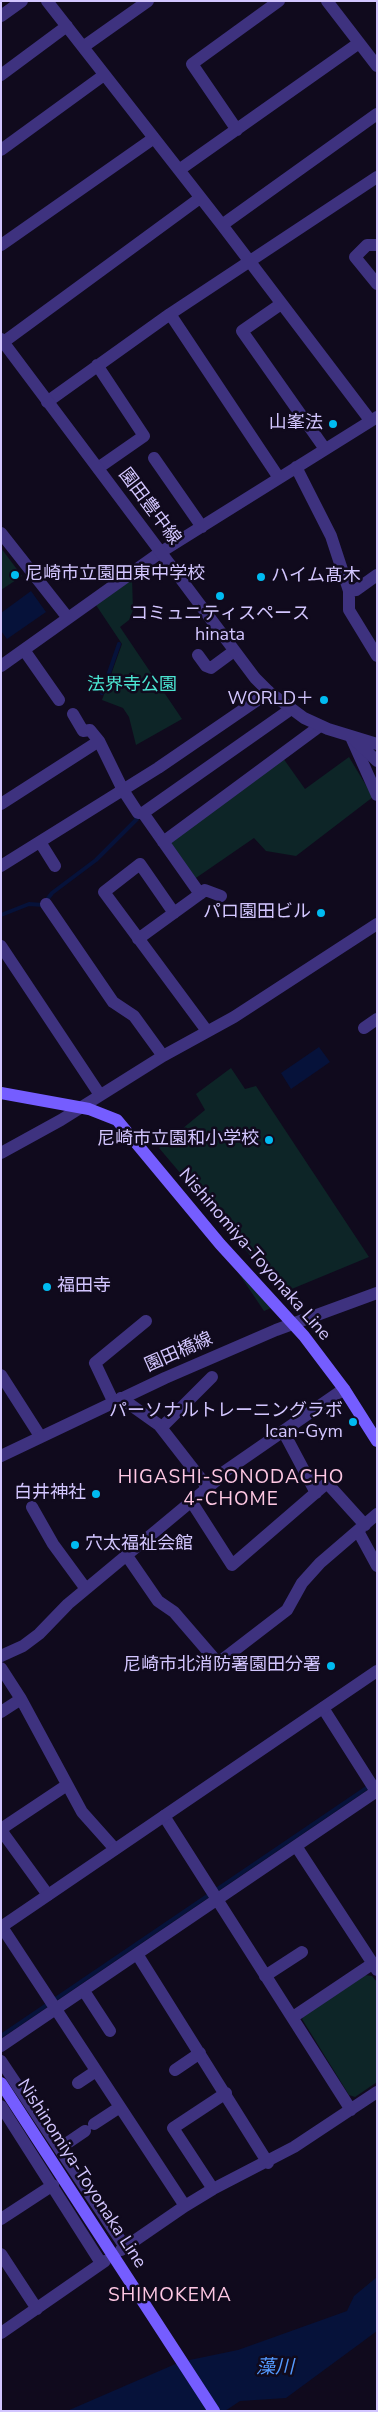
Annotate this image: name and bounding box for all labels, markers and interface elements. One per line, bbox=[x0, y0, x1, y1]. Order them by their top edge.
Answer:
place label: 山峯法 bbox=[269, 413, 323, 435]
marker: 山峯法 bbox=[327, 418, 339, 430]
street label: 園田豊中線 bbox=[113, 465, 185, 549]
place label: 尼崎市立園田東中学校 bbox=[25, 564, 205, 586]
place label: ハイム髙木 bbox=[271, 566, 361, 588]
marker: 尼崎市立園田東中学校 bbox=[9, 569, 21, 581]
marker: ハイム髙木 bbox=[255, 571, 267, 583]
marker: コミュニティスペース hinata bbox=[214, 590, 226, 602]
place label: コミュニティスペース hinata bbox=[130, 604, 310, 646]
park label: 法界寺公園 bbox=[87, 675, 177, 697]
place label: WORLD＋ bbox=[227, 689, 314, 711]
marker: WORLD＋ bbox=[318, 694, 330, 706]
place label: パロ園田ビル bbox=[203, 902, 311, 924]
marker: パロ園田ビル bbox=[315, 907, 327, 919]
place label: 尼崎市立園和小学校 bbox=[97, 1129, 259, 1151]
marker: 尼崎市立園和小学校 bbox=[263, 1134, 275, 1146]
street label: Nishinomiya-Toyonaka Line bbox=[173, 1165, 335, 1345]
place label: 福田寺 bbox=[57, 1276, 111, 1298]
marker: 福田寺 bbox=[41, 1281, 53, 1293]
street label: 園田橋線 bbox=[142, 1328, 216, 1378]
place label: パーソナルトレーニングラボ Ican-Gym bbox=[109, 1401, 343, 1444]
marker: パーソナルトレーニングラボ Ican-Gym bbox=[347, 1416, 359, 1428]
district label: HIGASHI-SONODACHO 4-CHOME bbox=[116, 1467, 346, 1511]
place label: 白井神社 bbox=[14, 1483, 86, 1505]
marker: 白井神社 bbox=[90, 1488, 102, 1500]
place label: 穴太福祉会館 bbox=[85, 1534, 193, 1556]
marker: 穴太福祉会館 bbox=[69, 1539, 81, 1551]
place label: 尼崎市北消防署園田分署 bbox=[123, 1655, 321, 1677]
marker: 尼崎市北消防署園田分署 bbox=[325, 1660, 337, 1672]
street label: Nishinomiya-Toyonaka Line bbox=[12, 2076, 150, 2272]
district label: SHIMOKEMA bbox=[107, 2285, 233, 2307]
water label: 藻川 bbox=[256, 2357, 294, 2379]

